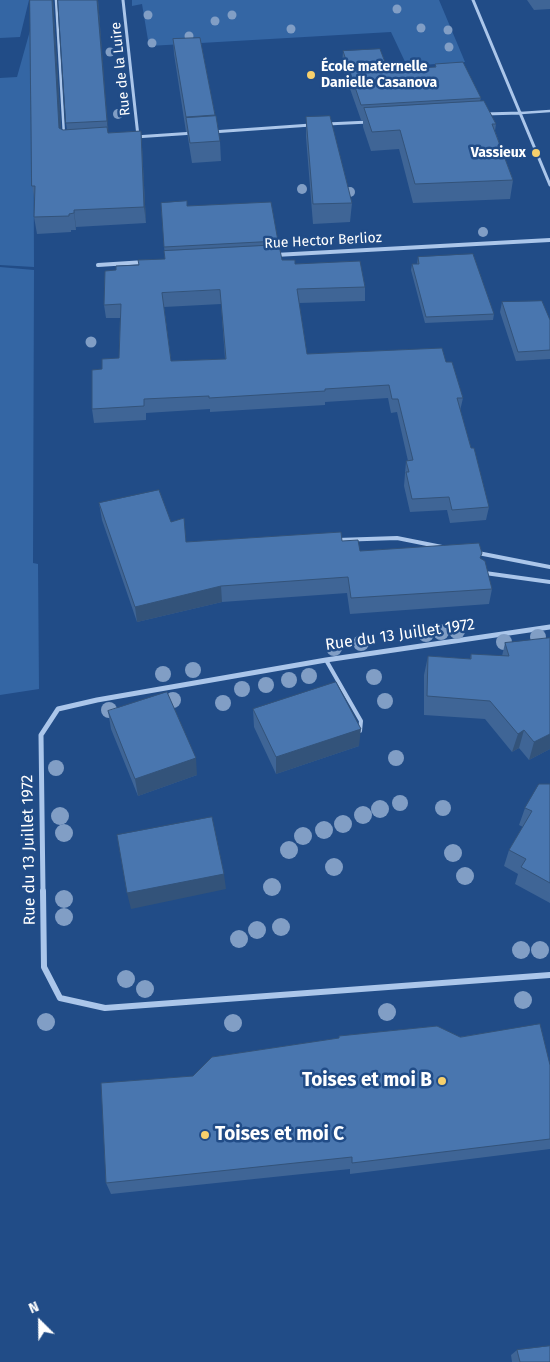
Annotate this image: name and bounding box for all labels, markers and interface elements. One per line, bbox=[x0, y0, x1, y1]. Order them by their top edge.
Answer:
street label: Rue de la Luire bbox=[108, 21, 134, 117]
place label: École maternelle Danielle Casanova bbox=[321, 59, 437, 92]
marker: École maternelle Danielle Casanova bbox=[305, 69, 317, 81]
place label: Vassieux bbox=[471, 145, 526, 161]
marker: Vassieux bbox=[530, 147, 542, 159]
street label: Rue Hector Berlioz bbox=[264, 230, 382, 252]
street label: Rue du 13 Juillet 1972 bbox=[324, 615, 476, 655]
street label: Rue du 13 Juillet 1972 bbox=[18, 774, 40, 926]
place label: Toises et moi B bbox=[302, 1070, 432, 1092]
marker: Toises et moi B bbox=[436, 1075, 448, 1087]
place label: Toises et moi C bbox=[215, 1124, 344, 1146]
marker: Toises et moi C bbox=[199, 1129, 211, 1141]
north arrow bbox=[15, 1297, 65, 1347]
text: N bbox=[26, 1298, 42, 1317]

